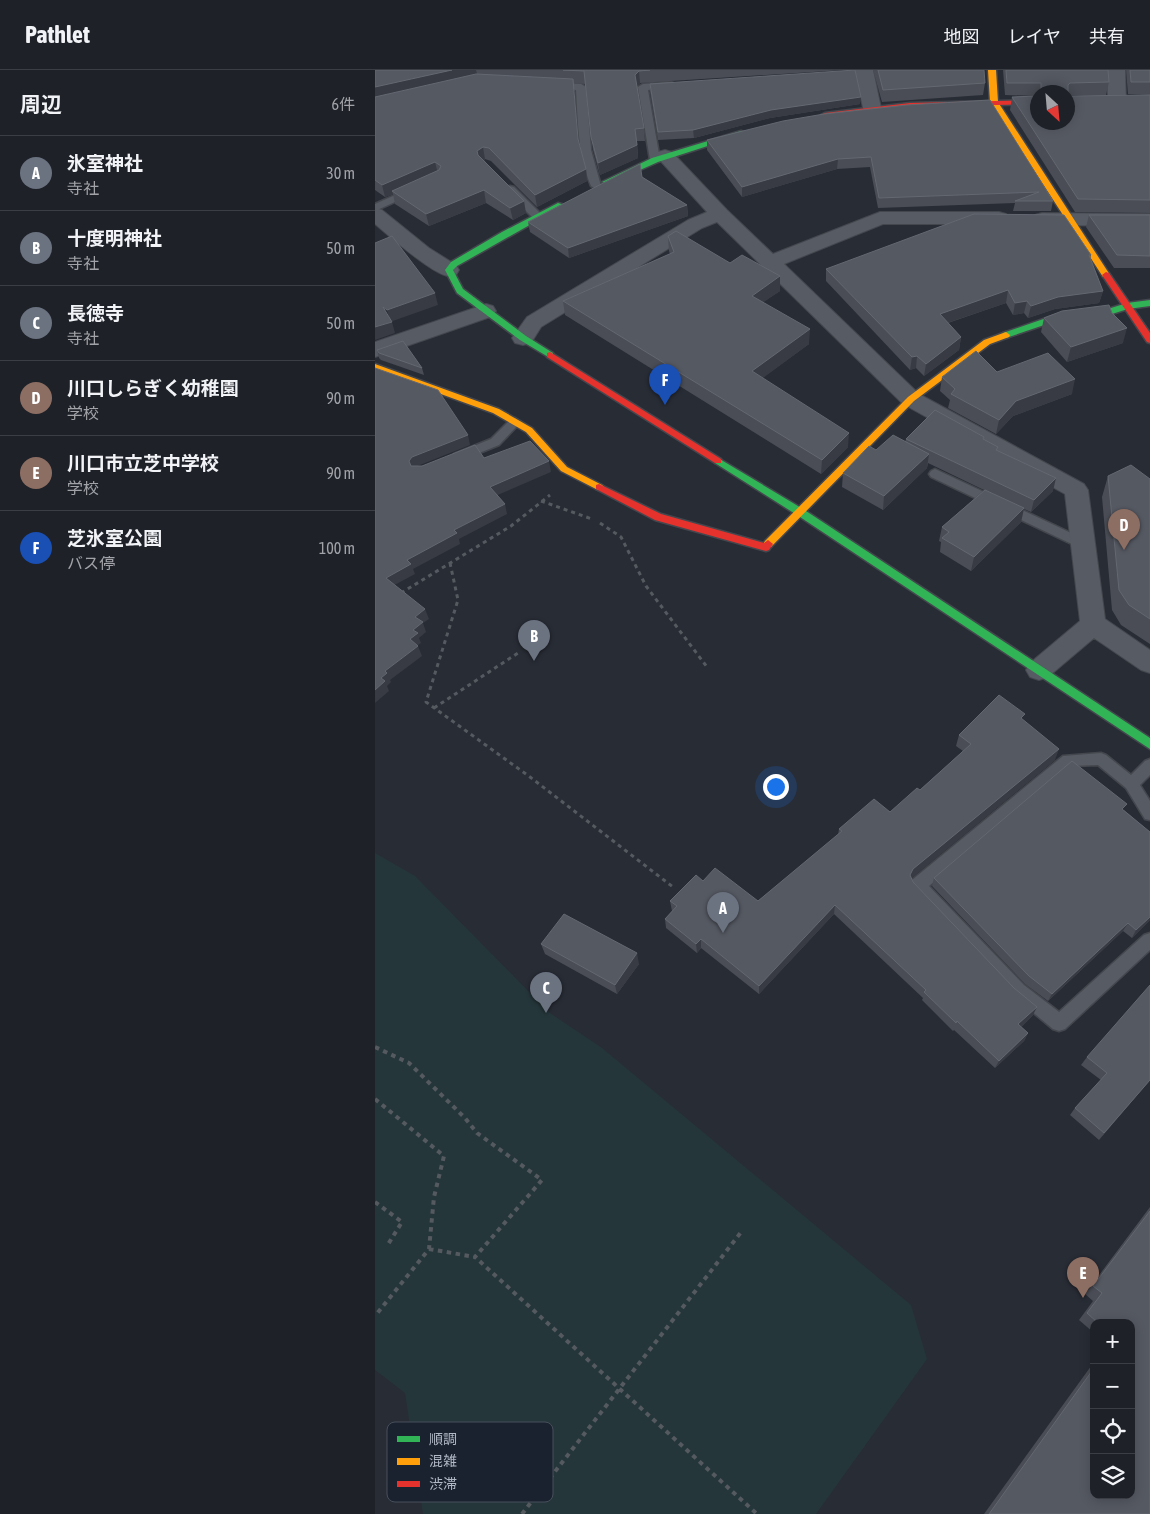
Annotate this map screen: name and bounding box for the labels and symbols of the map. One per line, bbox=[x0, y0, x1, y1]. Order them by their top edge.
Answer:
north arrow bbox=[1030, 85, 1075, 130]
pin: F bbox=[649, 364, 681, 405]
pin: D bbox=[1108, 509, 1140, 550]
pin: B bbox=[518, 620, 550, 661]
your location bbox=[763, 774, 789, 800]
pin: A bbox=[707, 892, 739, 933]
pin: C bbox=[530, 972, 562, 1013]
pin: E bbox=[1067, 1257, 1099, 1298]
legend bbox=[387, 1422, 553, 1502]
text: 順調 bbox=[429, 1431, 457, 1447]
text: 混雑 bbox=[429, 1453, 457, 1469]
text: 渋滞 bbox=[429, 1476, 457, 1492]

